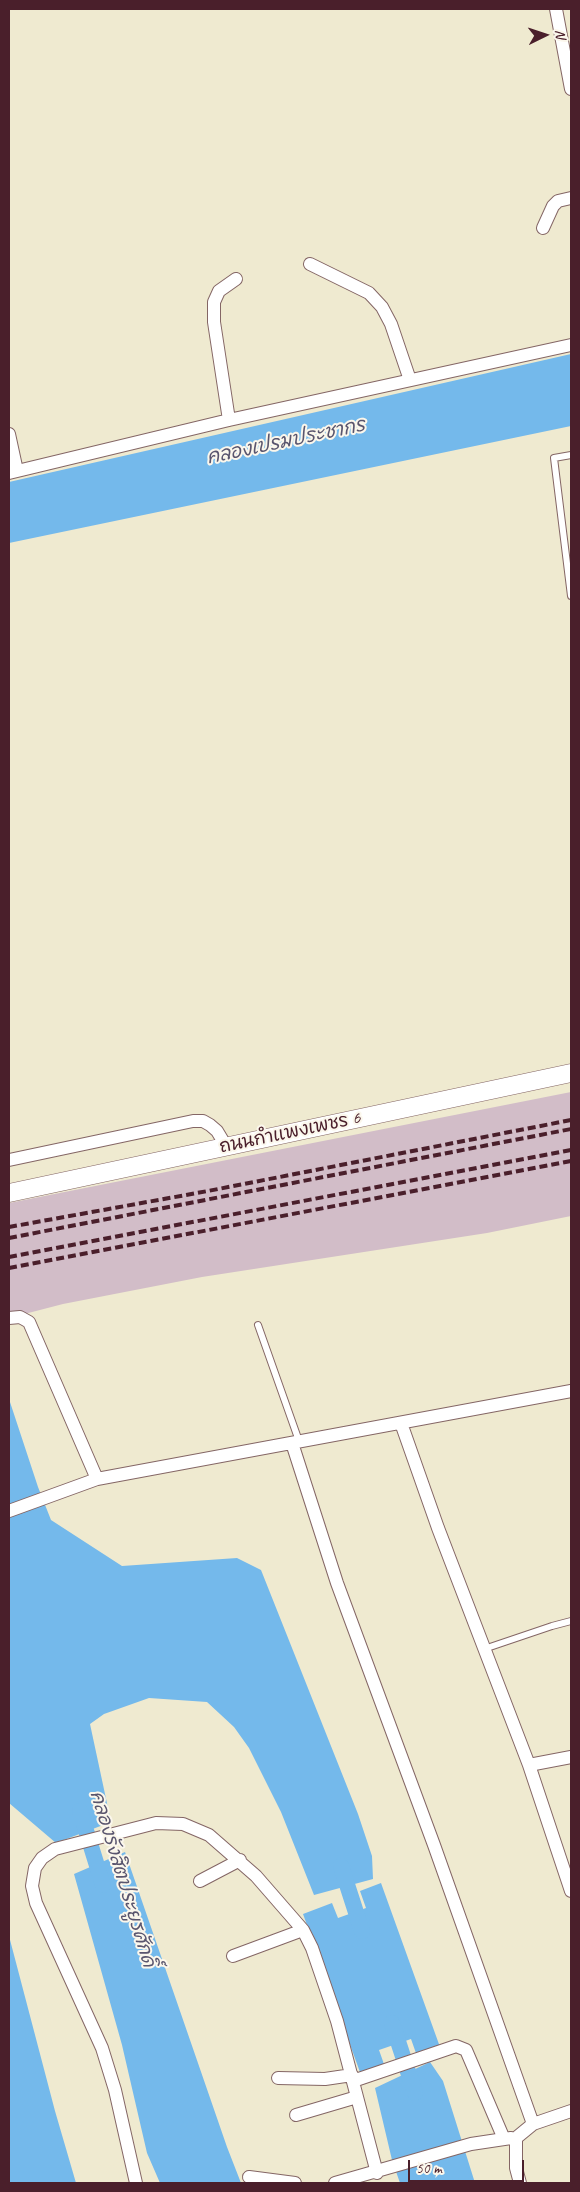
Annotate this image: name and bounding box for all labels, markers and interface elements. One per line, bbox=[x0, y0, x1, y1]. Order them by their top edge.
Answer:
north arrow bbox=[520, 10, 570, 60]
text: N bbox=[552, 29, 569, 39]
water label: คลองเปรมประชากร bbox=[205, 414, 367, 470]
street label: ถนนกำแพงเพชร 6 bbox=[217, 1107, 363, 1159]
water label: คลองรังสิตประยูรศักดิ์ bbox=[84, 1788, 160, 1970]
scale bar bbox=[410, 2150, 526, 2182]
text: 50 m bbox=[416, 2159, 442, 2178]

